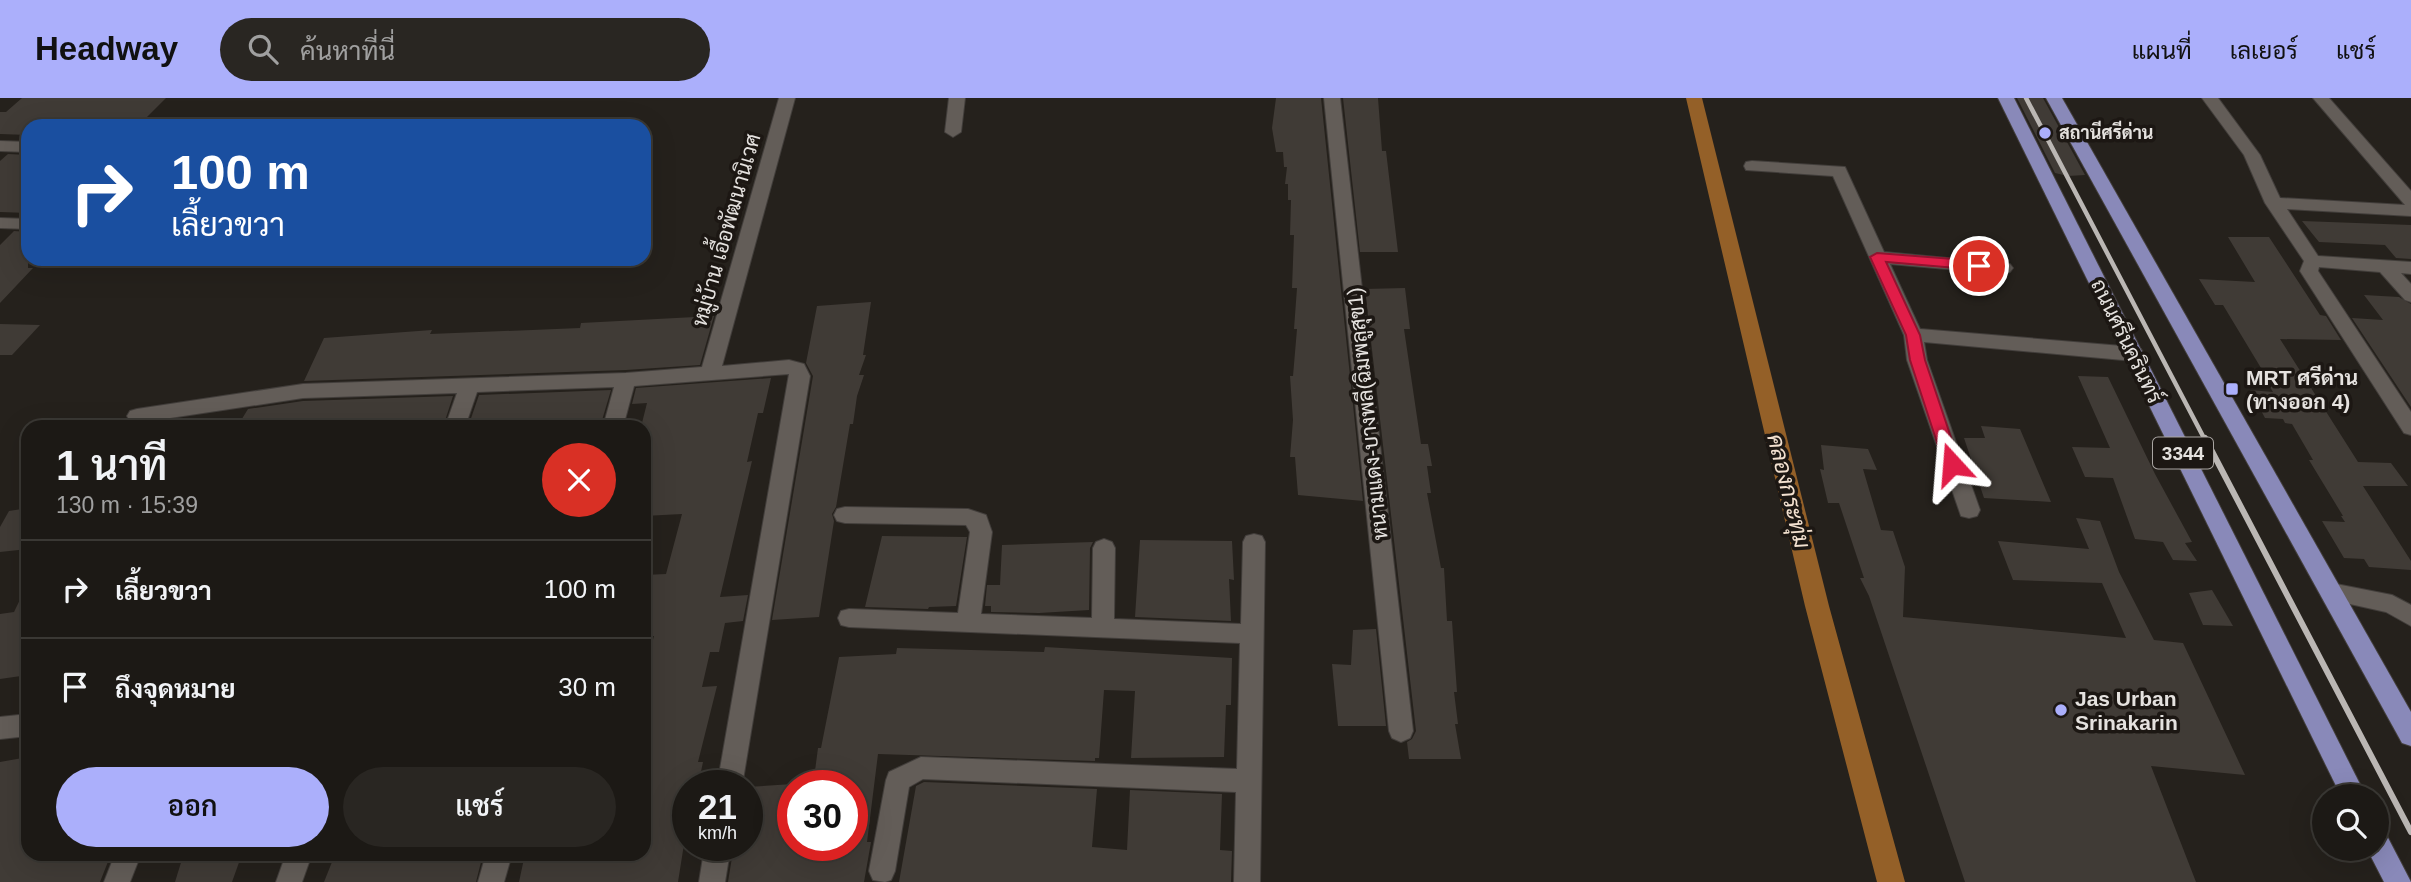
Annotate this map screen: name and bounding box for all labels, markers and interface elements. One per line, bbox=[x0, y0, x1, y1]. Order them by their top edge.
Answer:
search box bbox=[220, 18, 710, 81]
text: Headway bbox=[35, 30, 178, 67]
icon: search bbox=[244, 30, 282, 68]
text: ค้นหาที่นี่ bbox=[300, 36, 395, 66]
text: แผนที่ bbox=[2132, 37, 2192, 64]
text: เลเยอร์ bbox=[2230, 37, 2298, 64]
text: แชร์ bbox=[2336, 37, 2376, 64]
place label: สถานีศรีด่าน bbox=[2059, 120, 2154, 143]
marker: สถานีศรีด่าน bbox=[2037, 125, 2053, 141]
street label: หมู่บ้าน เอื้อพัฒนานิเวศ bbox=[680, 129, 768, 330]
text: 100 m bbox=[171, 145, 310, 199]
icon: right bbox=[56, 147, 147, 238]
text: เลี้ยวขวา bbox=[171, 207, 285, 243]
pin bbox=[1949, 236, 2009, 296]
icon: arrive bbox=[1960, 247, 1998, 285]
street label: ถนนศรีนครินทร์ bbox=[2087, 274, 2169, 407]
street label: หนามแดง-บางพลี(ฉิมพลูสุข1) bbox=[1341, 286, 1396, 542]
place label: MRT ศรีด่าน (ทางออก 4) bbox=[2246, 365, 2358, 413]
marker: MRT ศรีด่าน (ทางออก 4) bbox=[2224, 381, 2240, 397]
position arrow bbox=[1915, 427, 1989, 501]
water label: คลองกระทุ่ม bbox=[1759, 431, 1817, 552]
road number: 3344 bbox=[2153, 438, 2213, 468]
text: 1 นาที bbox=[56, 442, 167, 489]
button: close bbox=[542, 443, 616, 517]
text: 130 m · 15:39 bbox=[56, 492, 198, 518]
icon: right bbox=[56, 570, 94, 608]
text: 100 m bbox=[544, 574, 616, 604]
text: เลี้ยวขวา bbox=[115, 576, 212, 606]
icon: arrive bbox=[56, 668, 94, 706]
text: 30 m bbox=[558, 672, 616, 702]
text: ถึงจุดหมาย bbox=[115, 674, 236, 704]
place label: Jas Urban Srinakarin bbox=[2075, 687, 2178, 734]
marker: Jas Urban Srinakarin bbox=[2053, 702, 2069, 718]
button: ออก bbox=[56, 767, 329, 847]
button: แชร์ bbox=[343, 767, 616, 847]
speed limit sign: 30 bbox=[777, 770, 868, 861]
map controls bbox=[2312, 784, 2389, 861]
button: search bbox=[2312, 784, 2389, 861]
text: 21 bbox=[698, 787, 737, 826]
text: km/h bbox=[698, 823, 737, 843]

